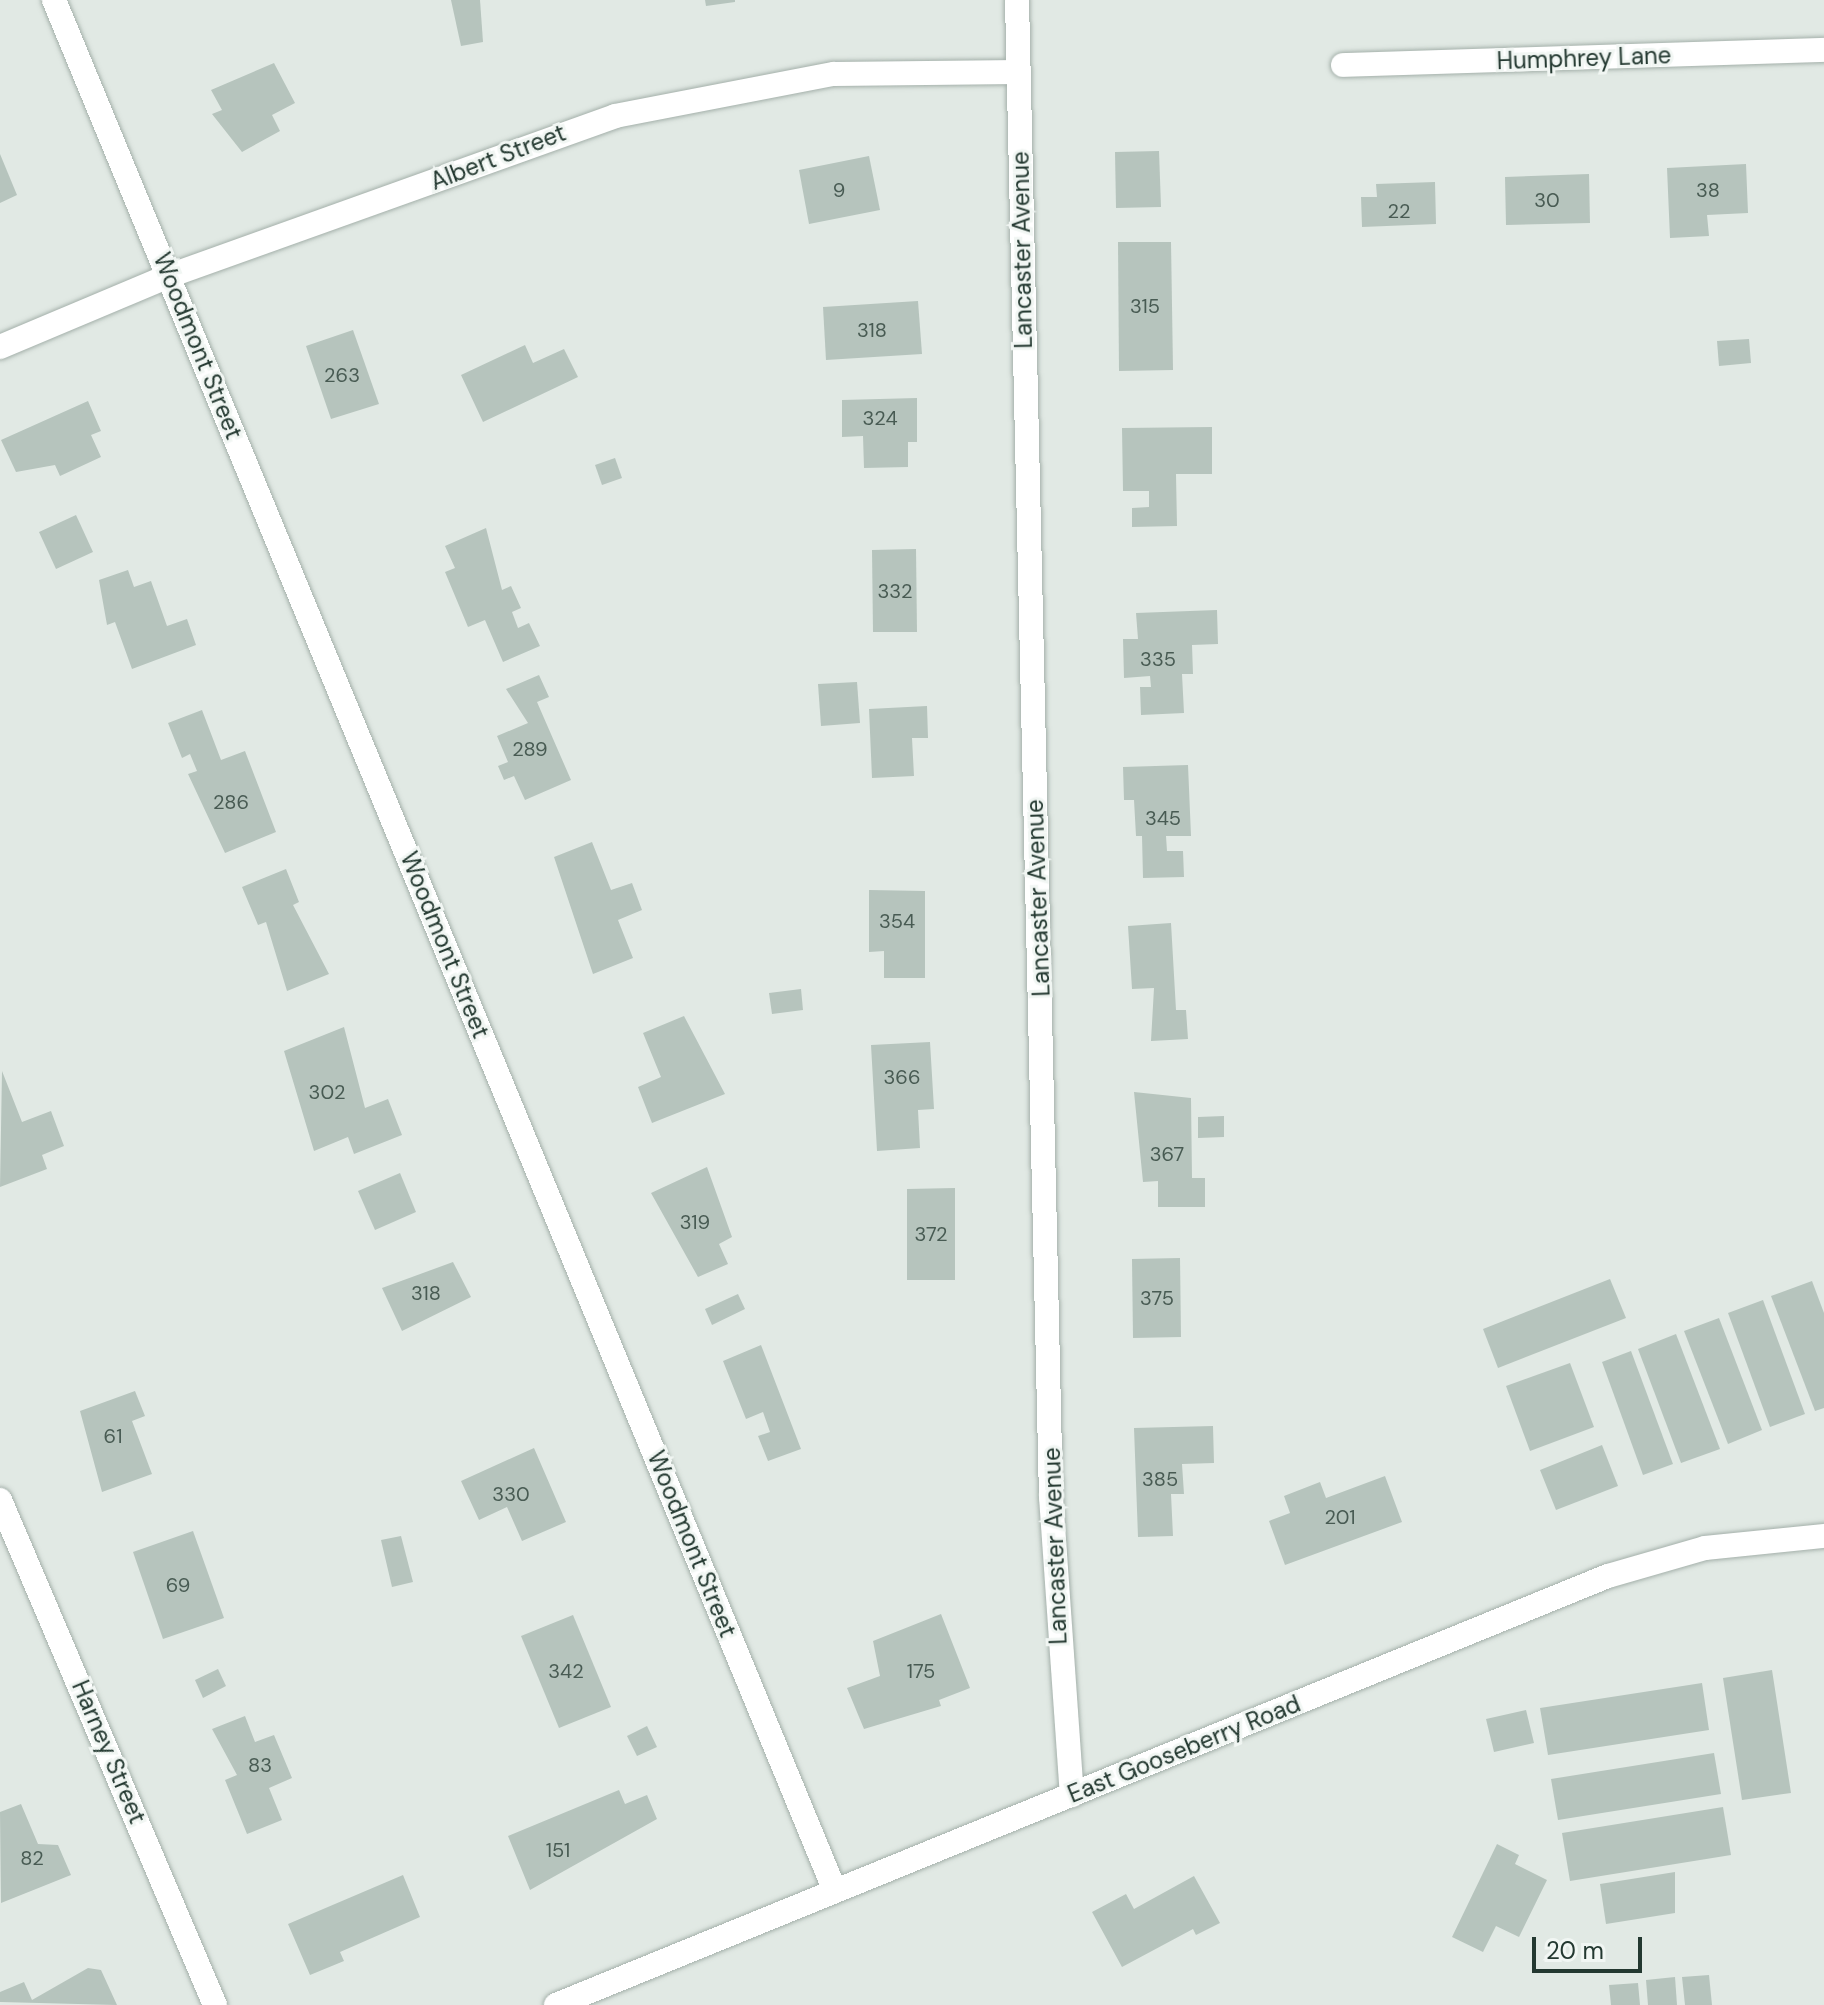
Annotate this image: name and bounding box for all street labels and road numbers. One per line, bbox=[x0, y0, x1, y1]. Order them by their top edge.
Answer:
street label: Humphrey Lane bbox=[1496, 41, 1672, 75]
street label: Albert Street bbox=[426, 118, 570, 196]
street label: Lancaster Avenue bbox=[1006, 151, 1038, 349]
street label: Woodmont Street bbox=[147, 248, 249, 444]
street label: Lancaster Avenue bbox=[1020, 799, 1056, 997]
street label: Woodmont Street bbox=[394, 847, 496, 1043]
street label: Woodmont Street bbox=[641, 1446, 743, 1642]
street label: Lancaster Avenue bbox=[1037, 1447, 1073, 1645]
street label: Harney Street bbox=[66, 1676, 152, 1828]
street label: East Gooseberry Road bbox=[1064, 1689, 1304, 1809]

